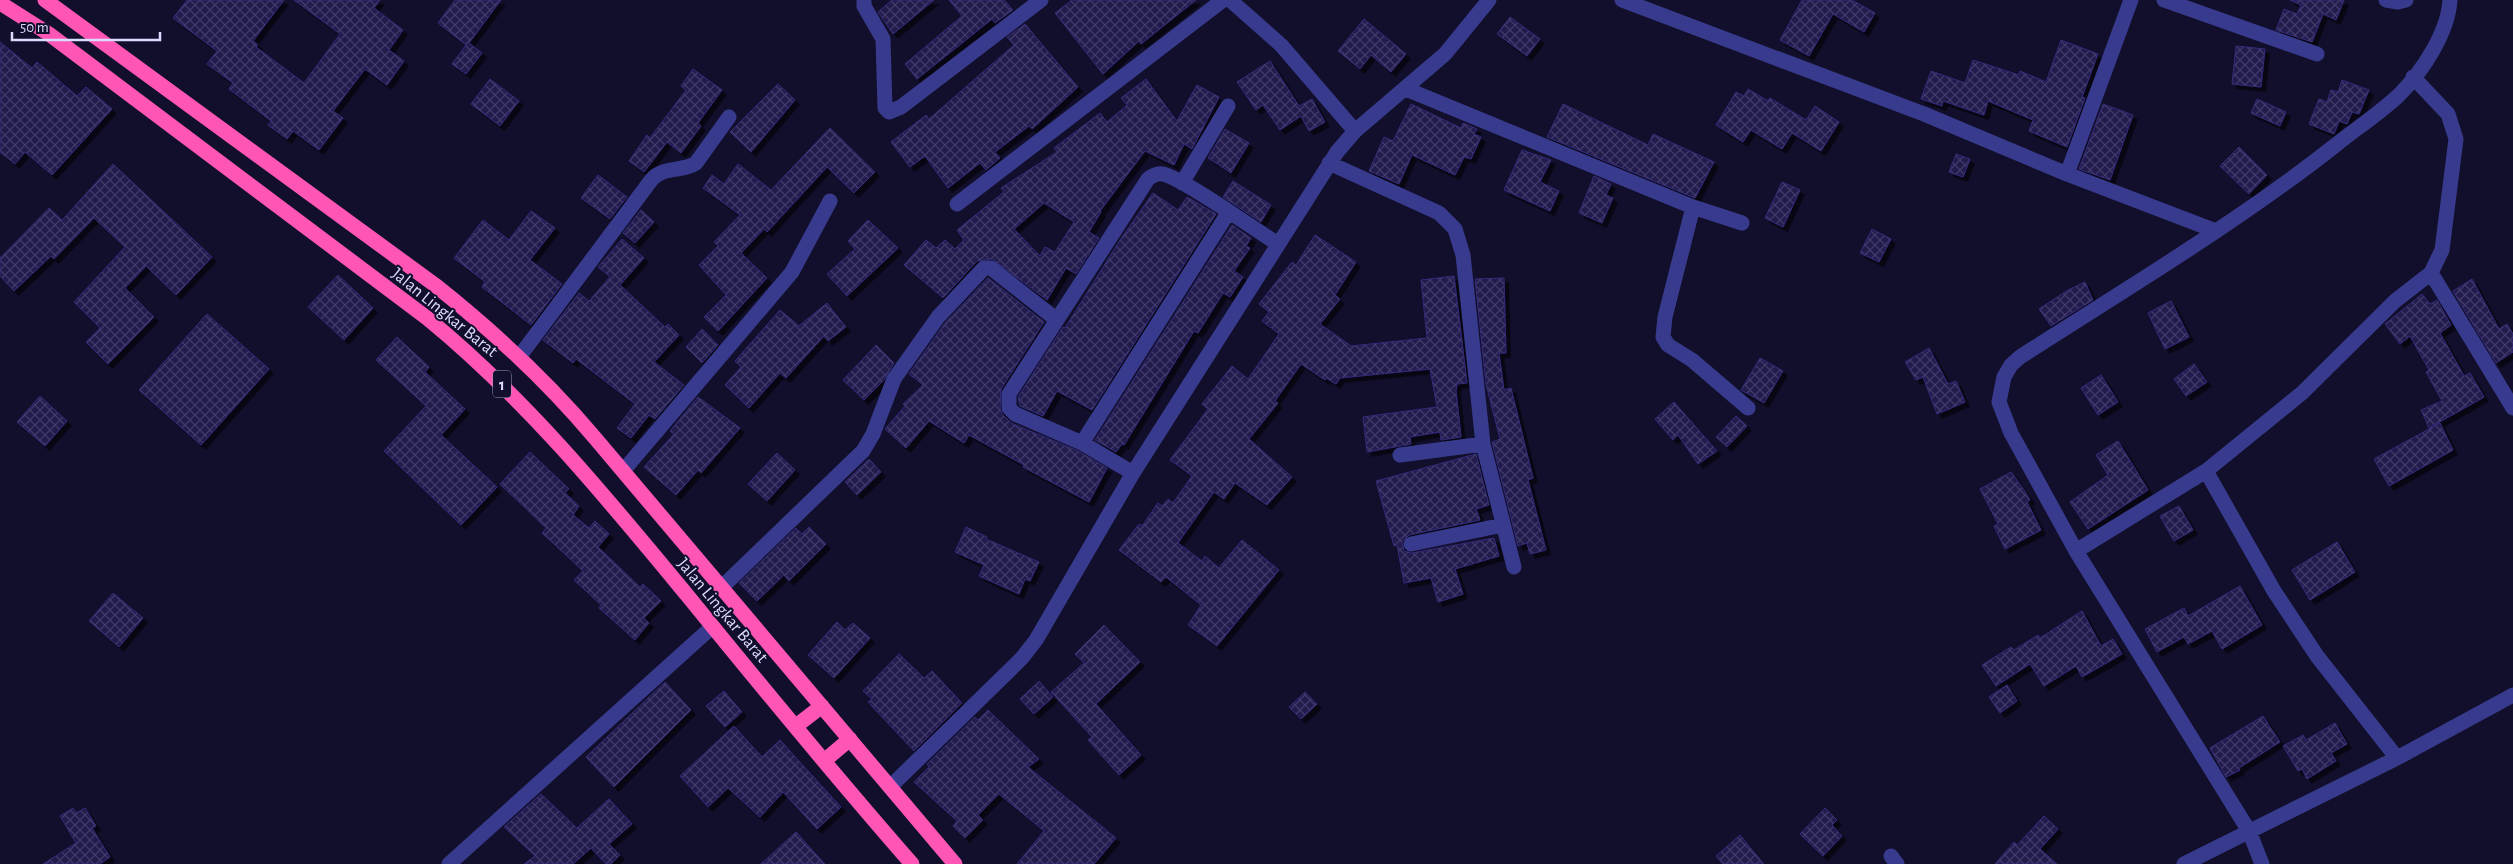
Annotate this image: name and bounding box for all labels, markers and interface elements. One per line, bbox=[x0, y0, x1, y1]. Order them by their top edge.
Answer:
scale bar bbox=[12, 10, 160, 42]
text: 50 m bbox=[20, 20, 49, 35]
street label: Jalan Lingkar Barat bbox=[388, 265, 501, 361]
road number: 1 bbox=[493, 370, 511, 398]
street label: Jalan Lingkar Barat bbox=[673, 555, 771, 667]

